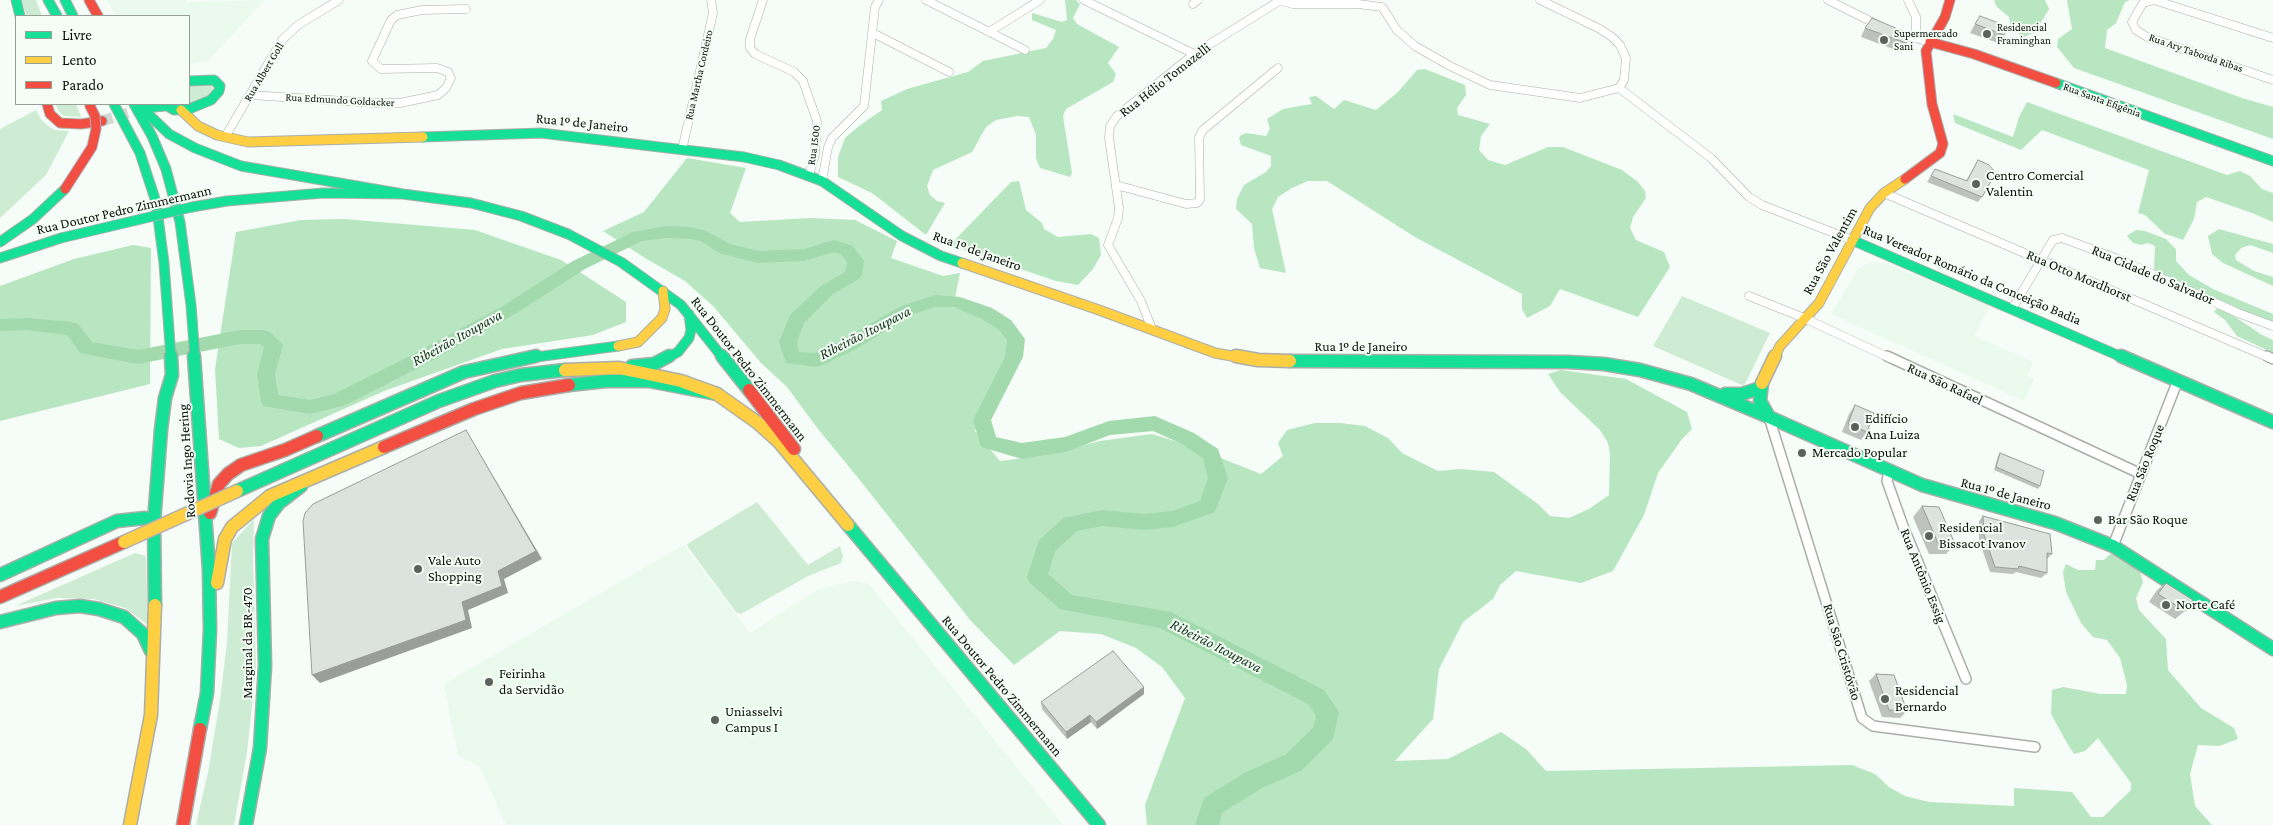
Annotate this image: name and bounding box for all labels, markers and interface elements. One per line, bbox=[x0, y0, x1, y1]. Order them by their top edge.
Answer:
legend bbox=[15, 15, 190, 105]
place label: Residencial Framinghan bbox=[1997, 21, 2051, 47]
text: Livre bbox=[62, 27, 92, 43]
place label: Supermercado Sani bbox=[1894, 27, 1958, 53]
marker: Residencial Framinghan bbox=[1981, 28, 1993, 40]
street label: Rua Martha Cordeiro bbox=[682, 29, 716, 121]
street label: Rua Ary Taborda Ribas bbox=[2147, 31, 2245, 75]
marker: Supermercado Sani bbox=[1878, 34, 1890, 46]
street label: Rua Hélio Tomazelli bbox=[1116, 39, 1214, 121]
street label: Rua Albert Goll bbox=[241, 40, 287, 104]
text: Lento bbox=[62, 52, 96, 68]
text: Parado bbox=[62, 77, 104, 93]
street label: Rua Santa Efigênia bbox=[2061, 80, 2143, 120]
street label: Rua Edmundo Goldacker bbox=[285, 91, 395, 109]
street label: Rua 1º de Janeiro bbox=[535, 110, 629, 136]
street label: Rua 1500 bbox=[805, 124, 823, 166]
place label: Centro Comercial Valentin bbox=[1986, 168, 2084, 200]
marker: Centro Comercial Valentin bbox=[1970, 178, 1982, 190]
street label: Rua Doutor Pedro Zimmermann bbox=[35, 182, 213, 238]
street label: Rua São Valentim bbox=[1799, 204, 1861, 298]
street label: Rua Vereador Romário da Conceição Badia bbox=[1860, 221, 2084, 329]
street label: Rua 1º de Janeiro bbox=[930, 227, 1024, 275]
street label: Rua Cidade do Salvador bbox=[2089, 242, 2217, 308]
street label: Rua Otto Mordhorst bbox=[2024, 246, 2134, 306]
street label: Rua Doutor Pedro Zimmermann bbox=[687, 293, 811, 445]
water label: Ribeirão Itoupava bbox=[816, 302, 914, 364]
water label: Ribeirão Itoupava bbox=[409, 306, 505, 370]
street label: Rua 1º de Janeiro bbox=[1315, 339, 1407, 355]
street label: Rua São Rafael bbox=[1905, 359, 1985, 409]
street label: Rodovia Ingo Hering bbox=[175, 403, 199, 519]
place label: Edifício Ana Luiza bbox=[1865, 411, 1920, 444]
marker: Edifício Ana Luiza bbox=[1849, 421, 1861, 433]
street label: Rua São Roque bbox=[2122, 422, 2168, 504]
place label: Mercado Popular bbox=[1812, 445, 1907, 461]
marker: Mercado Popular bbox=[1796, 447, 1808, 459]
street label: Rua 1º de Janeiro bbox=[1959, 474, 2053, 514]
place label: Bar São Roque bbox=[2108, 512, 2188, 528]
marker: Bar São Roque bbox=[2092, 514, 2104, 526]
place label: Residencial Bissacot Ivanov bbox=[1939, 520, 2026, 552]
street label: Rua Antônio Essig bbox=[1896, 526, 1950, 626]
marker: Residencial Bissacot Ivanov bbox=[1923, 530, 1935, 542]
place label: Vale Auto Shopping bbox=[428, 553, 482, 586]
marker: Vale Auto Shopping bbox=[412, 563, 424, 575]
street label: Marginal da BR-470 bbox=[240, 587, 256, 699]
place label: Norte Café bbox=[2176, 597, 2235, 613]
marker: Norte Café bbox=[2160, 599, 2172, 611]
street label: Rua São Cristóvão bbox=[1819, 602, 1865, 702]
street label: Rua Doutor Pedro Zimmermann bbox=[938, 612, 1066, 760]
water label: Ribeirão Itoupava bbox=[1167, 615, 1265, 677]
place label: Feirinha da Servidão bbox=[499, 666, 564, 699]
marker: Feirinha da Servidão bbox=[483, 676, 495, 688]
place label: Residencial Bernardo bbox=[1895, 683, 1959, 716]
marker: Residencial Bernardo bbox=[1879, 693, 1891, 705]
place label: Uniasselvi Campus I bbox=[725, 704, 783, 736]
marker: Uniasselvi Campus I bbox=[709, 714, 721, 726]

